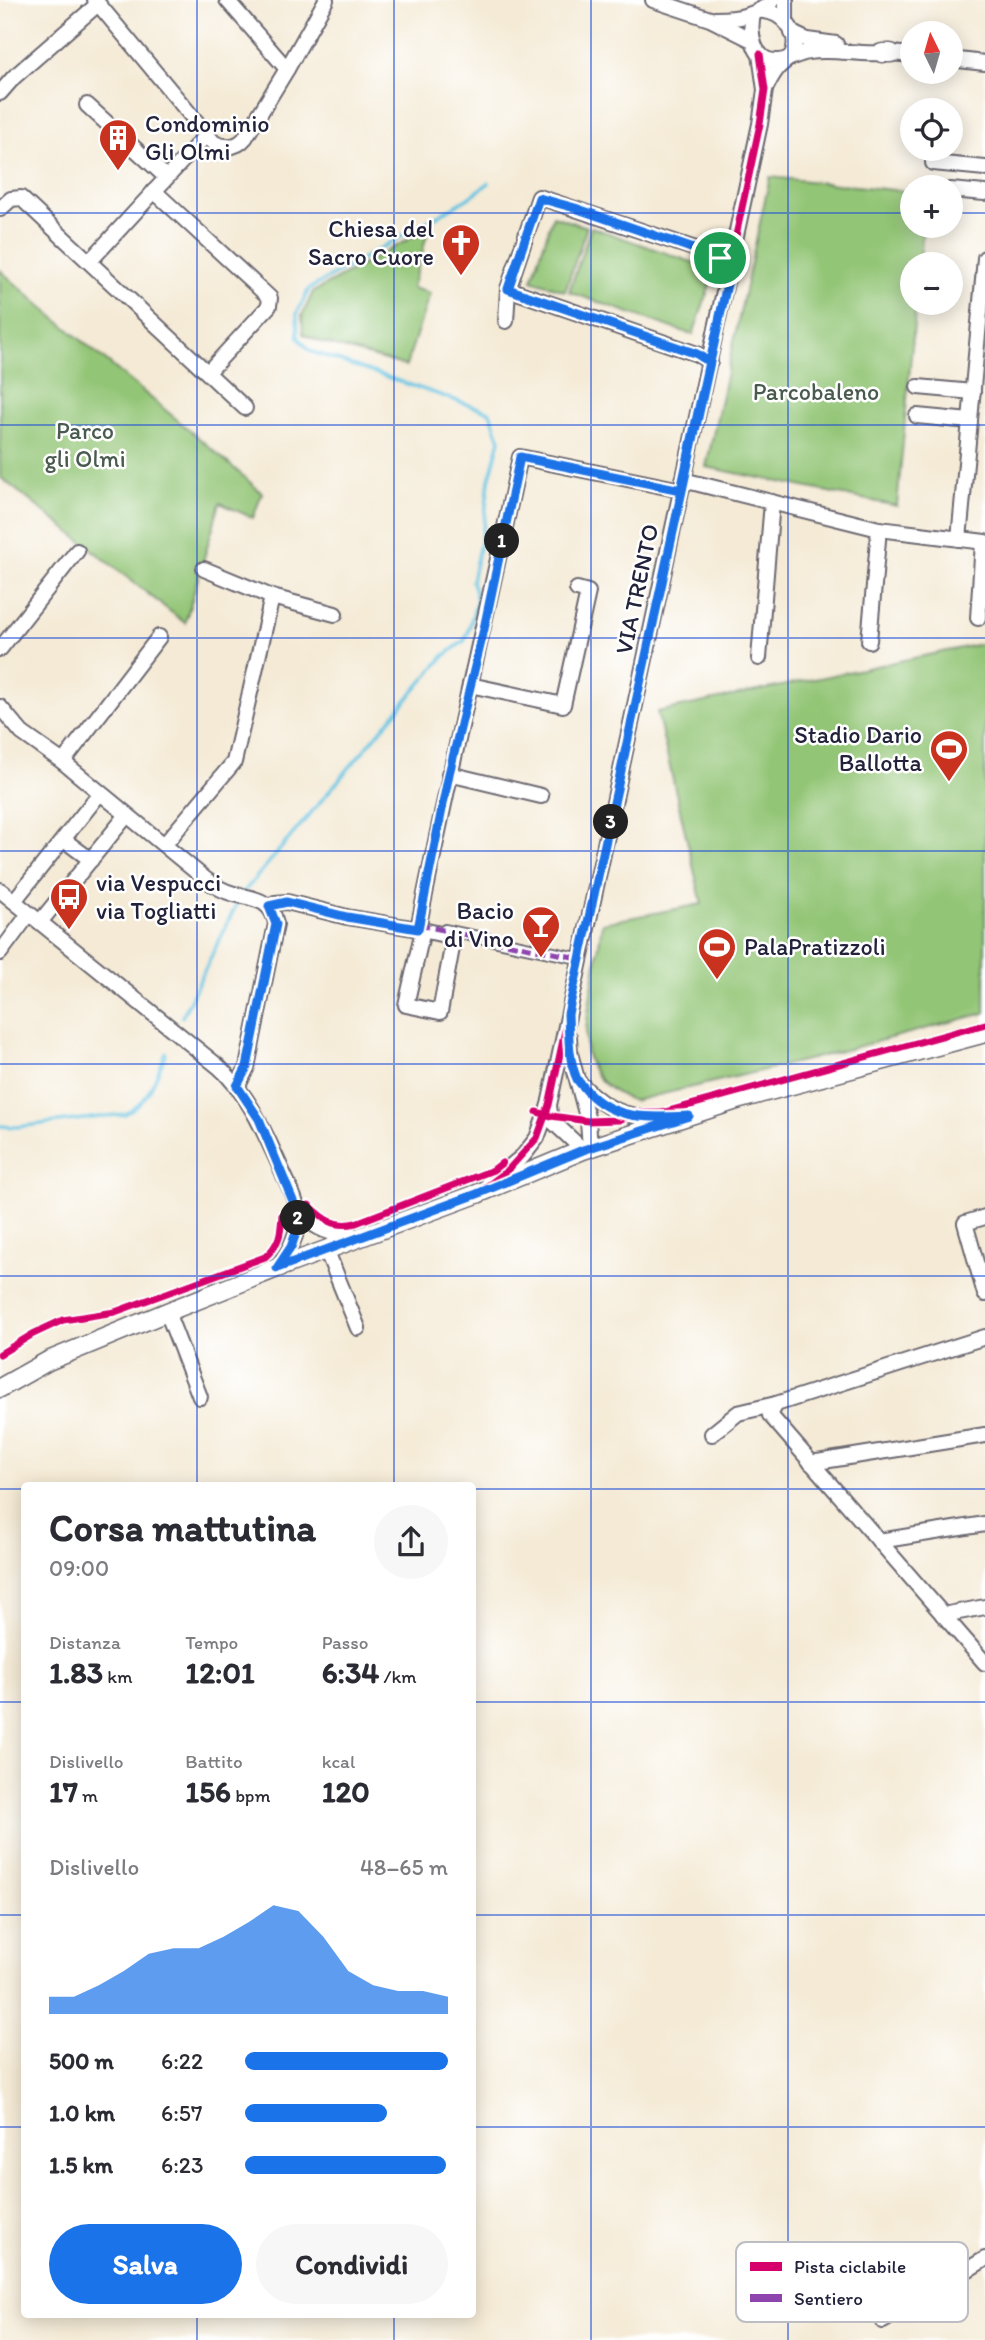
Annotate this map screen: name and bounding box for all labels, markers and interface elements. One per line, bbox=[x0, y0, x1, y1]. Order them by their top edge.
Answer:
north arrow bbox=[900, 21, 962, 84]
map controls bbox=[900, 21, 963, 315]
button: locate bbox=[900, 98, 963, 161]
place label: Condominio Gli Olmi bbox=[145, 109, 270, 166]
building icon: Condominio Gli Olmi bbox=[97, 117, 139, 172]
button: + bbox=[900, 175, 963, 238]
place label: Chiesa del Sacro Cuore bbox=[308, 214, 434, 271]
church icon: Chiesa del Sacro Cuore bbox=[440, 222, 482, 277]
pin bbox=[690, 228, 750, 288]
icon: arrive bbox=[701, 239, 739, 277]
button: − bbox=[900, 252, 963, 315]
park label: Parcobaleno bbox=[753, 377, 879, 406]
park label: Parco gli Olmi bbox=[44, 416, 126, 473]
street label: VIA TRENTO bbox=[609, 521, 664, 657]
pin: 1 bbox=[484, 524, 520, 558]
text: 1 bbox=[497, 529, 506, 552]
place label: Stadio Dario Ballotta bbox=[794, 720, 923, 777]
sports icon: Stadio Dario Ballotta bbox=[928, 728, 970, 783]
pin: 3 bbox=[594, 804, 628, 840]
text: 3 bbox=[605, 810, 616, 833]
place label: via Vespucci via Togliatti bbox=[96, 868, 221, 925]
bus stop icon: via Vespucci via Togliatti bbox=[48, 876, 90, 931]
place label: Bacio di Vino bbox=[444, 896, 514, 953]
bar icon: Bacio di Vino bbox=[520, 904, 562, 959]
sports icon: PalaPratizzoli bbox=[696, 926, 738, 981]
place label: PalaPratizzoli bbox=[744, 932, 886, 961]
pin: 2 bbox=[280, 1200, 316, 1236]
text: 2 bbox=[293, 1206, 303, 1229]
text: Corsa mattutina bbox=[49, 1505, 316, 1551]
button: share bbox=[374, 1505, 448, 1579]
text: 09:00 bbox=[49, 1554, 109, 1582]
text: Distanza bbox=[49, 1631, 121, 1654]
text: Tempo bbox=[185, 1631, 238, 1654]
text: Passo bbox=[322, 1631, 368, 1654]
text: 1.83 bbox=[49, 1654, 103, 1691]
text: 12:01 bbox=[185, 1654, 255, 1691]
text: 6:34 bbox=[322, 1654, 379, 1691]
text: km bbox=[103, 1665, 133, 1688]
text: /km bbox=[379, 1665, 417, 1688]
text: Dislivello bbox=[49, 1750, 124, 1773]
text: Battito bbox=[185, 1750, 243, 1773]
text: kcal bbox=[322, 1750, 355, 1773]
text: 17 bbox=[49, 1773, 78, 1810]
text: 156 bbox=[185, 1773, 231, 1810]
text: 120 bbox=[322, 1773, 370, 1810]
text: m bbox=[78, 1784, 98, 1807]
text: bpm bbox=[231, 1784, 270, 1807]
text: Dislivello bbox=[49, 1853, 139, 1881]
text: 48–65 m bbox=[360, 1853, 448, 1881]
text: 500 m bbox=[49, 2047, 114, 2075]
text: 6:22 bbox=[161, 2047, 203, 2075]
text: 1.0 km bbox=[49, 2099, 115, 2127]
text: 6:57 bbox=[161, 2099, 202, 2127]
text: 1.5 km bbox=[49, 2151, 113, 2179]
text: 6:23 bbox=[161, 2151, 203, 2179]
button: Salva bbox=[49, 2224, 242, 2304]
button: Condividi bbox=[256, 2224, 448, 2304]
legend bbox=[736, 2242, 968, 2322]
text: Pista ciclabile bbox=[794, 2255, 906, 2278]
text: Sentiero bbox=[794, 2287, 863, 2310]

